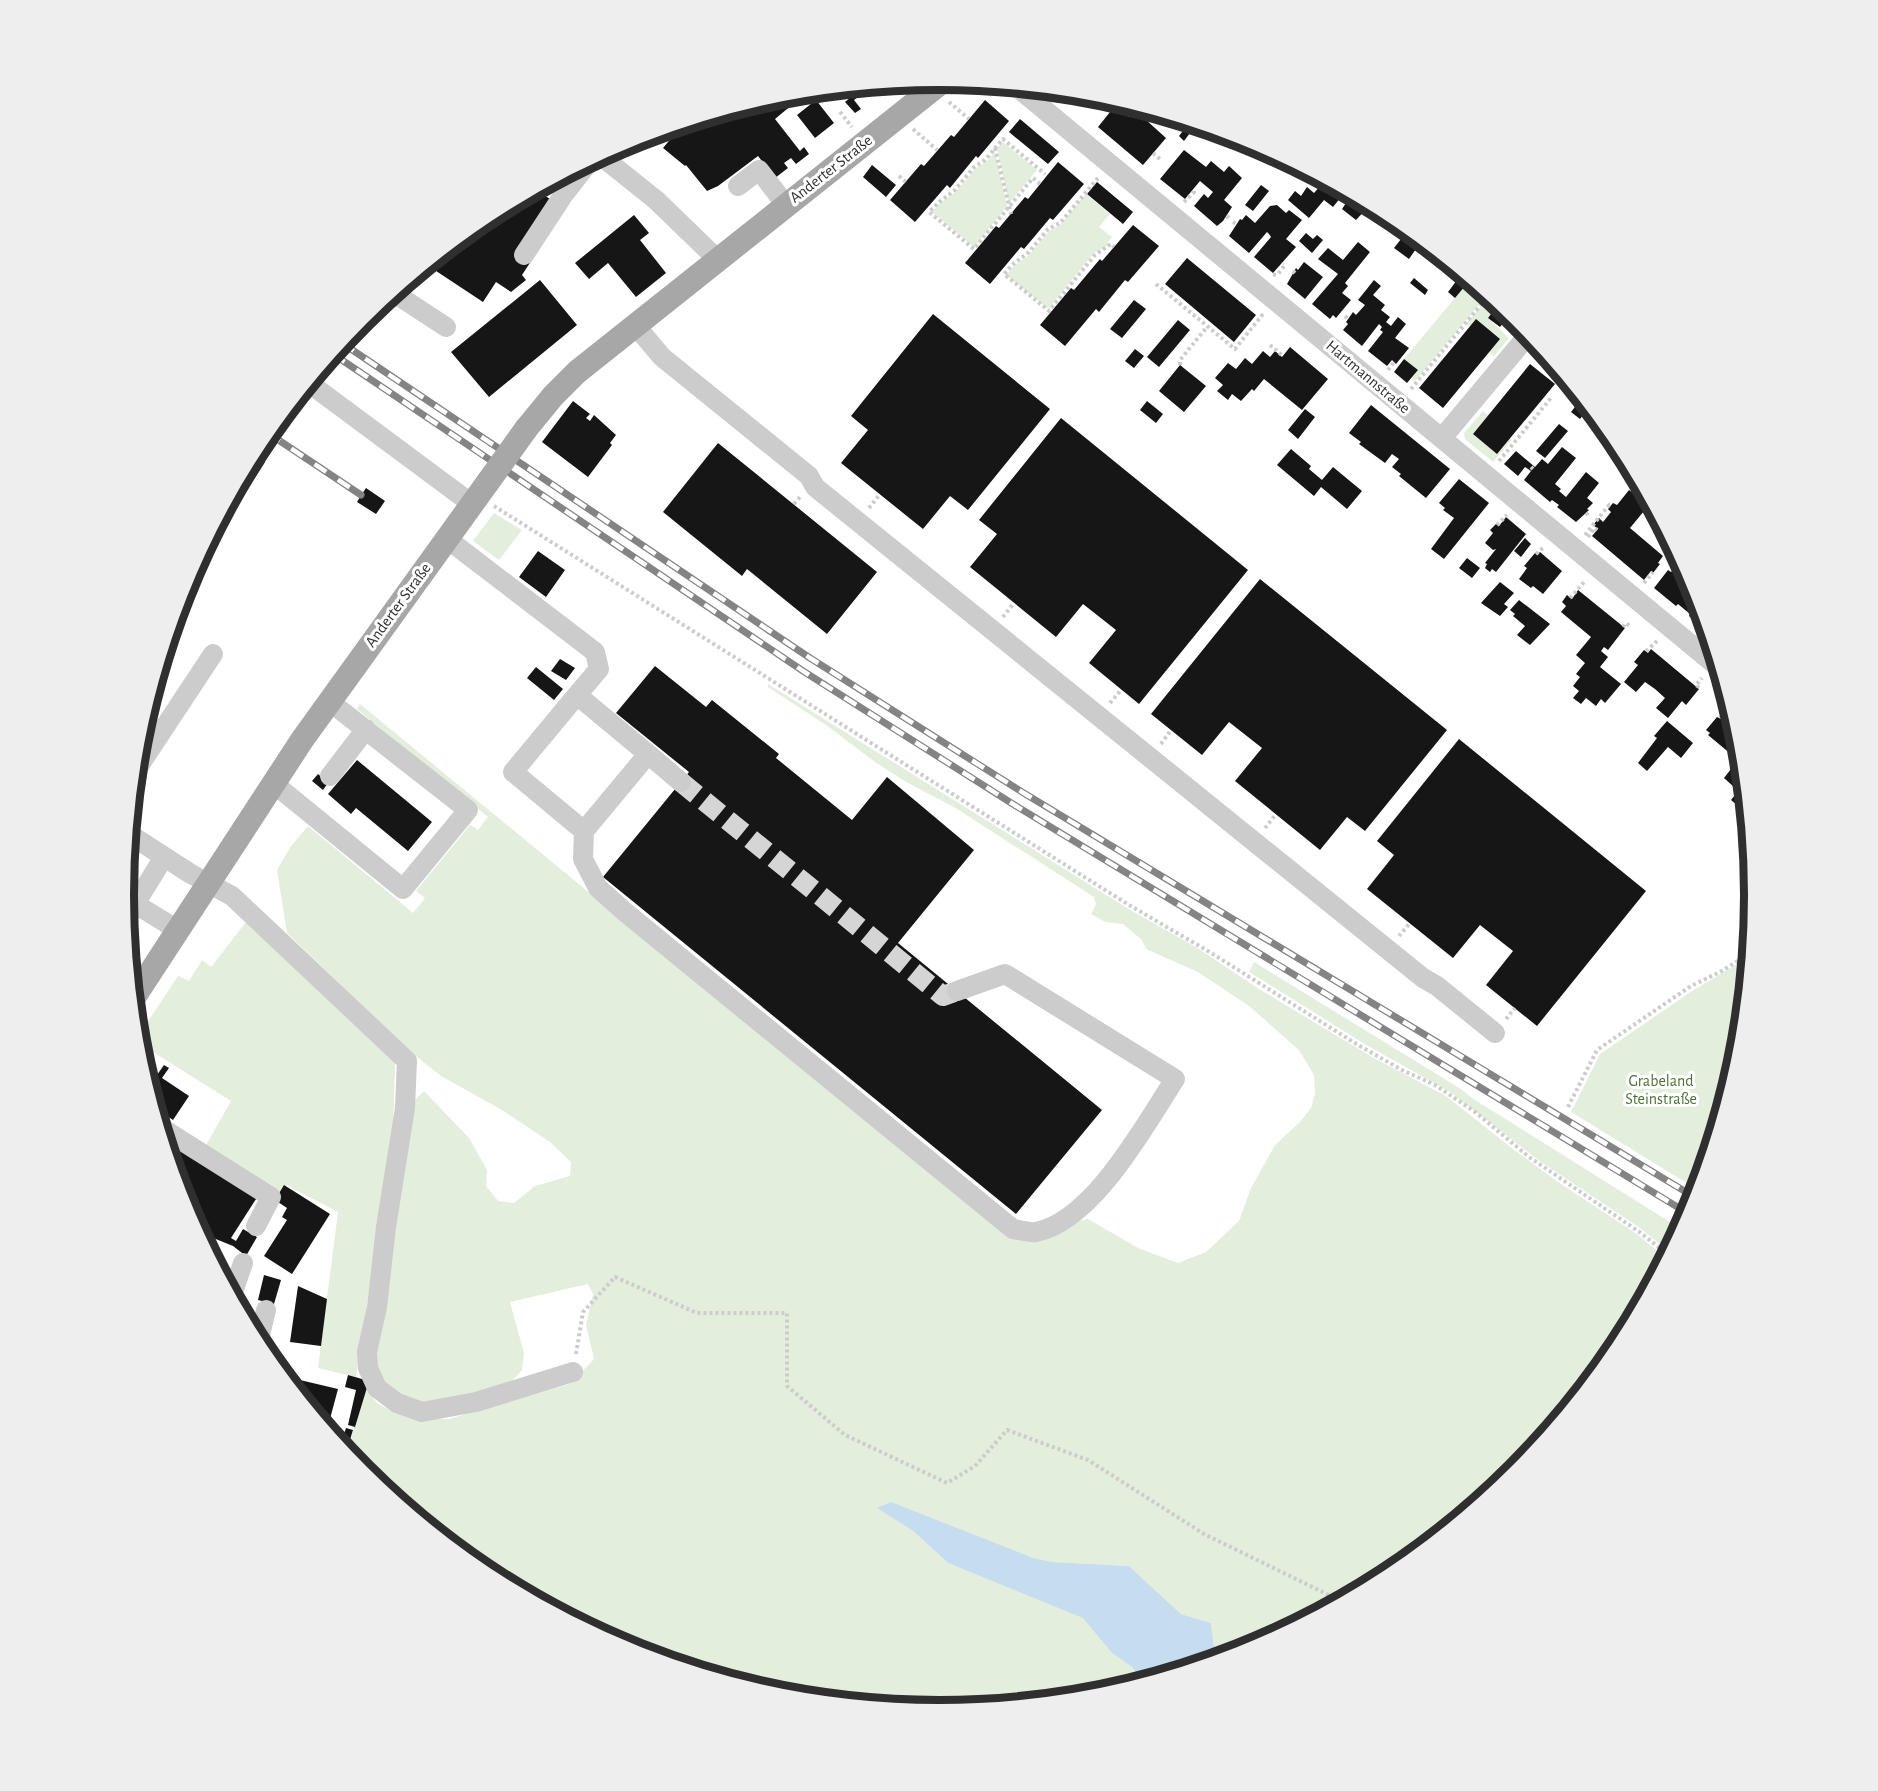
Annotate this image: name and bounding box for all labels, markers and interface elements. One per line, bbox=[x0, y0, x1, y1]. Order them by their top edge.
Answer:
street label: Anderter Straße bbox=[787, 132, 875, 206]
street label: Hartmannstraße bbox=[1323, 337, 1413, 417]
street label: Anderter Straße bbox=[362, 560, 434, 650]
park label: Grabeland Steinstraße bbox=[1625, 1073, 1697, 1107]

